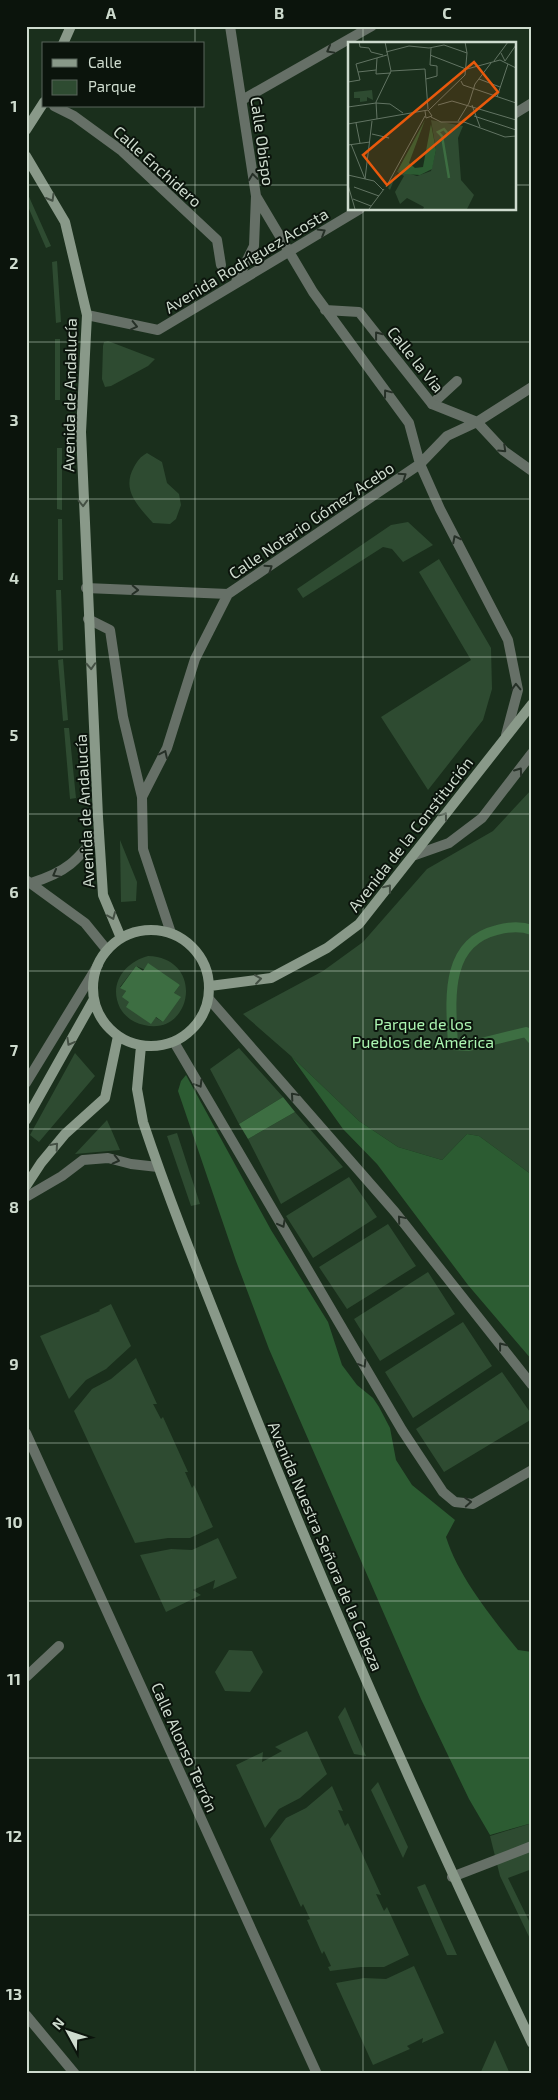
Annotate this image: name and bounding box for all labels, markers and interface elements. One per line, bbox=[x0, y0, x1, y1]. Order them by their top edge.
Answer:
text: A bbox=[106, 3, 117, 22]
text: B bbox=[274, 3, 284, 22]
text: C bbox=[442, 3, 452, 22]
legend bbox=[42, 42, 205, 108]
inset map bbox=[348, 42, 516, 210]
one-way arrow bbox=[326, 44, 335, 54]
text: Calle bbox=[88, 53, 122, 71]
text: Parque bbox=[88, 77, 136, 95]
street label: Calle Obispo bbox=[247, 95, 279, 187]
text: 1 bbox=[11, 96, 17, 115]
street label: Calle Enchidero bbox=[110, 121, 206, 211]
one-way arrow bbox=[248, 173, 259, 181]
one-way arrow bbox=[44, 193, 54, 202]
street label: Avenida Rodríguez Acosta bbox=[161, 204, 331, 316]
one-way arrow bbox=[316, 228, 325, 238]
text: 2 bbox=[9, 253, 19, 272]
street label: Avenida de Andalucía bbox=[58, 318, 80, 472]
one-way arrow bbox=[130, 320, 139, 331]
street label: Calle la Via bbox=[384, 322, 448, 396]
one-way arrow bbox=[375, 332, 383, 341]
one-way arrow bbox=[384, 390, 392, 399]
text: 3 bbox=[9, 410, 19, 429]
one-way arrow bbox=[497, 443, 506, 452]
street label: Calle Notario Gómez Acebo bbox=[225, 457, 397, 583]
one-way arrow bbox=[397, 473, 407, 482]
one-way arrow bbox=[78, 499, 89, 507]
one-way arrow bbox=[452, 535, 462, 544]
one-way arrow bbox=[263, 564, 272, 574]
text: 4 bbox=[9, 568, 19, 587]
one-way arrow bbox=[132, 585, 139, 595]
one-way arrow bbox=[85, 662, 96, 670]
one-way arrow bbox=[511, 683, 522, 691]
text: 5 bbox=[10, 725, 19, 744]
street label: Avenida de Andalucía bbox=[70, 734, 98, 888]
one-way arrow bbox=[157, 750, 167, 759]
street label: Avenida de la Constitución bbox=[344, 753, 476, 915]
one-way arrow bbox=[513, 768, 521, 777]
one-way arrow bbox=[438, 812, 447, 822]
one-way arrow bbox=[52, 868, 61, 878]
text: 6 bbox=[9, 882, 19, 901]
one-way arrow bbox=[383, 885, 392, 894]
one-way arrow bbox=[106, 911, 117, 920]
one-way arrow bbox=[254, 975, 262, 985]
park label: Parque de los Pueblos de América bbox=[352, 1014, 494, 1051]
one-way arrow bbox=[66, 1037, 76, 1046]
text: 7 bbox=[10, 1040, 19, 1059]
one-way arrow bbox=[192, 1078, 202, 1087]
one-way arrow bbox=[291, 1093, 300, 1102]
one-way arrow bbox=[49, 1143, 58, 1152]
one-way arrow bbox=[111, 1155, 120, 1165]
text: 8 bbox=[9, 1197, 19, 1216]
one-way arrow bbox=[398, 1216, 406, 1225]
one-way arrow bbox=[275, 1218, 285, 1227]
one-way arrow bbox=[498, 1343, 507, 1352]
text: 9 bbox=[9, 1354, 19, 1373]
one-way arrow bbox=[357, 1358, 367, 1367]
street label: Avenida Nuestra Señora de la Cabeza bbox=[265, 1418, 387, 1674]
one-way arrow bbox=[465, 1497, 473, 1508]
text: 10 bbox=[5, 1512, 23, 1531]
text: 11 bbox=[7, 1669, 21, 1688]
street label: Calle Alonso Terrón bbox=[148, 1679, 222, 1815]
text: 12 bbox=[6, 1826, 22, 1845]
text: 13 bbox=[6, 1984, 22, 2003]
north arrow bbox=[42, 2008, 92, 2058]
text: N bbox=[48, 2014, 67, 2033]

